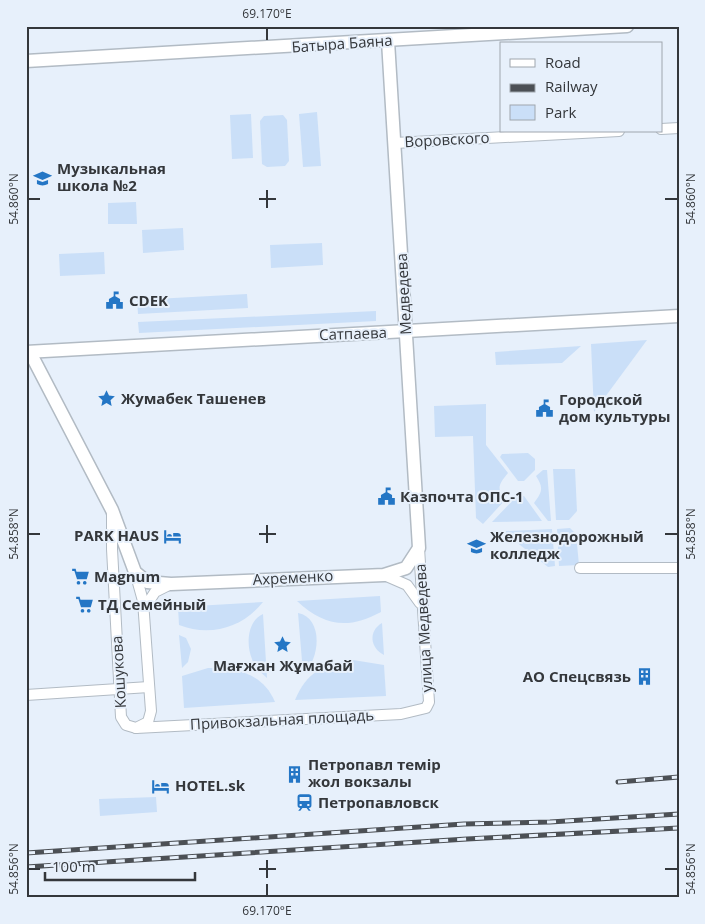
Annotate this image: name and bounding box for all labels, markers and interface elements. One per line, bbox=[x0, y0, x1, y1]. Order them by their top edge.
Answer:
text: 69.170°E bbox=[242, 5, 292, 22]
street label: Батыра Баяна bbox=[291, 29, 393, 57]
legend bbox=[500, 42, 662, 132]
text: Road bbox=[545, 52, 581, 72]
text: Railway bbox=[545, 76, 598, 96]
text: Park bbox=[545, 102, 576, 122]
street label: Воровского bbox=[404, 127, 490, 151]
place label: Музыкальная школа №2 bbox=[57, 158, 166, 195]
school or university icon: Музыкальная школа №2 bbox=[33, 168, 53, 188]
text: 54.860°N bbox=[5, 173, 22, 225]
text: 54.860°N bbox=[682, 173, 699, 225]
street label: Медведева bbox=[391, 253, 415, 335]
place label: CDEK bbox=[129, 290, 168, 310]
public building icon: CDEK bbox=[105, 291, 125, 311]
street label: Сатпаева bbox=[319, 322, 387, 344]
place label: Жумабек Ташенев bbox=[121, 388, 266, 408]
place icon: Жумабек Ташенев bbox=[97, 389, 117, 409]
place label: Городской дом культуры bbox=[559, 389, 671, 426]
public building icon: Городской дом культуры bbox=[535, 399, 555, 419]
place label: Казпочта ОПС-1 bbox=[400, 486, 524, 506]
public building icon: Казпочта ОПС-1 bbox=[376, 487, 396, 507]
text: 54.858°N bbox=[5, 508, 22, 560]
text: 54.858°N bbox=[682, 508, 699, 560]
place label: PARK HAUS bbox=[74, 525, 159, 545]
hotel icon: PARK HAUS bbox=[163, 526, 183, 546]
place label: Железнодорожный колледж bbox=[490, 526, 644, 563]
school or university icon: Железнодорожный колледж bbox=[466, 536, 486, 556]
street label: улица Медведева bbox=[410, 563, 436, 693]
street label: Ахременко bbox=[252, 565, 334, 589]
place label: Magnum bbox=[94, 566, 160, 586]
supermarket icon: Magnum bbox=[70, 567, 90, 587]
place label: ТД Семейный bbox=[98, 594, 206, 614]
supermarket icon: ТД Семейный bbox=[74, 595, 94, 615]
street label: Кошукова bbox=[106, 635, 130, 709]
place icon: Мағжан Жұмабай bbox=[273, 635, 293, 655]
place label: Мағжан Жұмабай bbox=[213, 655, 353, 675]
place label: АО Спецсвязь bbox=[523, 666, 631, 686]
building icon: АО Спецсвязь bbox=[635, 667, 655, 687]
street label: Привокзальная площадь bbox=[189, 704, 375, 734]
place label: Петропавл темір жол вокзалы bbox=[308, 754, 441, 791]
building icon: Петропавл темір жол вокзалы bbox=[284, 764, 304, 784]
place label: HOTEL.sk bbox=[175, 775, 246, 795]
hotel icon: HOTEL.sk bbox=[151, 776, 171, 796]
place label: Петропавловск bbox=[318, 792, 439, 812]
station icon: Петропавловск bbox=[294, 793, 314, 813]
text: 54.856°N bbox=[5, 843, 22, 895]
text: 54.856°N bbox=[682, 843, 699, 895]
scale bar bbox=[45, 849, 195, 881]
text: 100 m bbox=[52, 856, 96, 876]
text: 69.170°E bbox=[242, 902, 292, 919]

